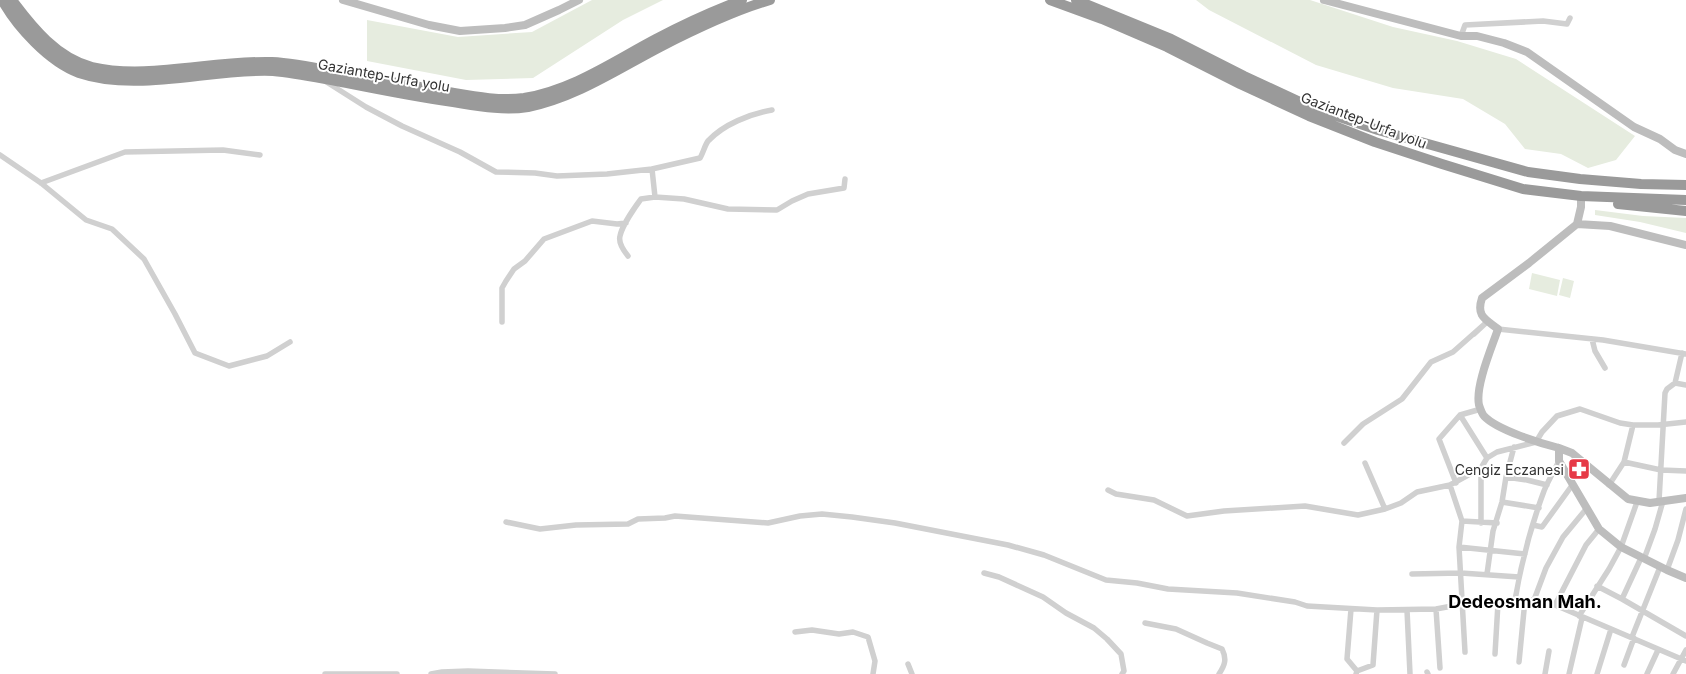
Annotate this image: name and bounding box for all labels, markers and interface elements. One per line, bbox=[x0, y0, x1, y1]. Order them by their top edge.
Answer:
street label: Gaziantep-Urfa yolu bbox=[317, 55, 451, 95]
street label: Gaziantep-Urfa yolu bbox=[1299, 88, 1429, 152]
pharmacy icon: Cengiz Eczanesi bbox=[1566, 456, 1592, 482]
place label: Cengiz Eczanesi bbox=[1455, 461, 1564, 478]
district label: Dedeosman Mah. bbox=[1448, 591, 1602, 612]

